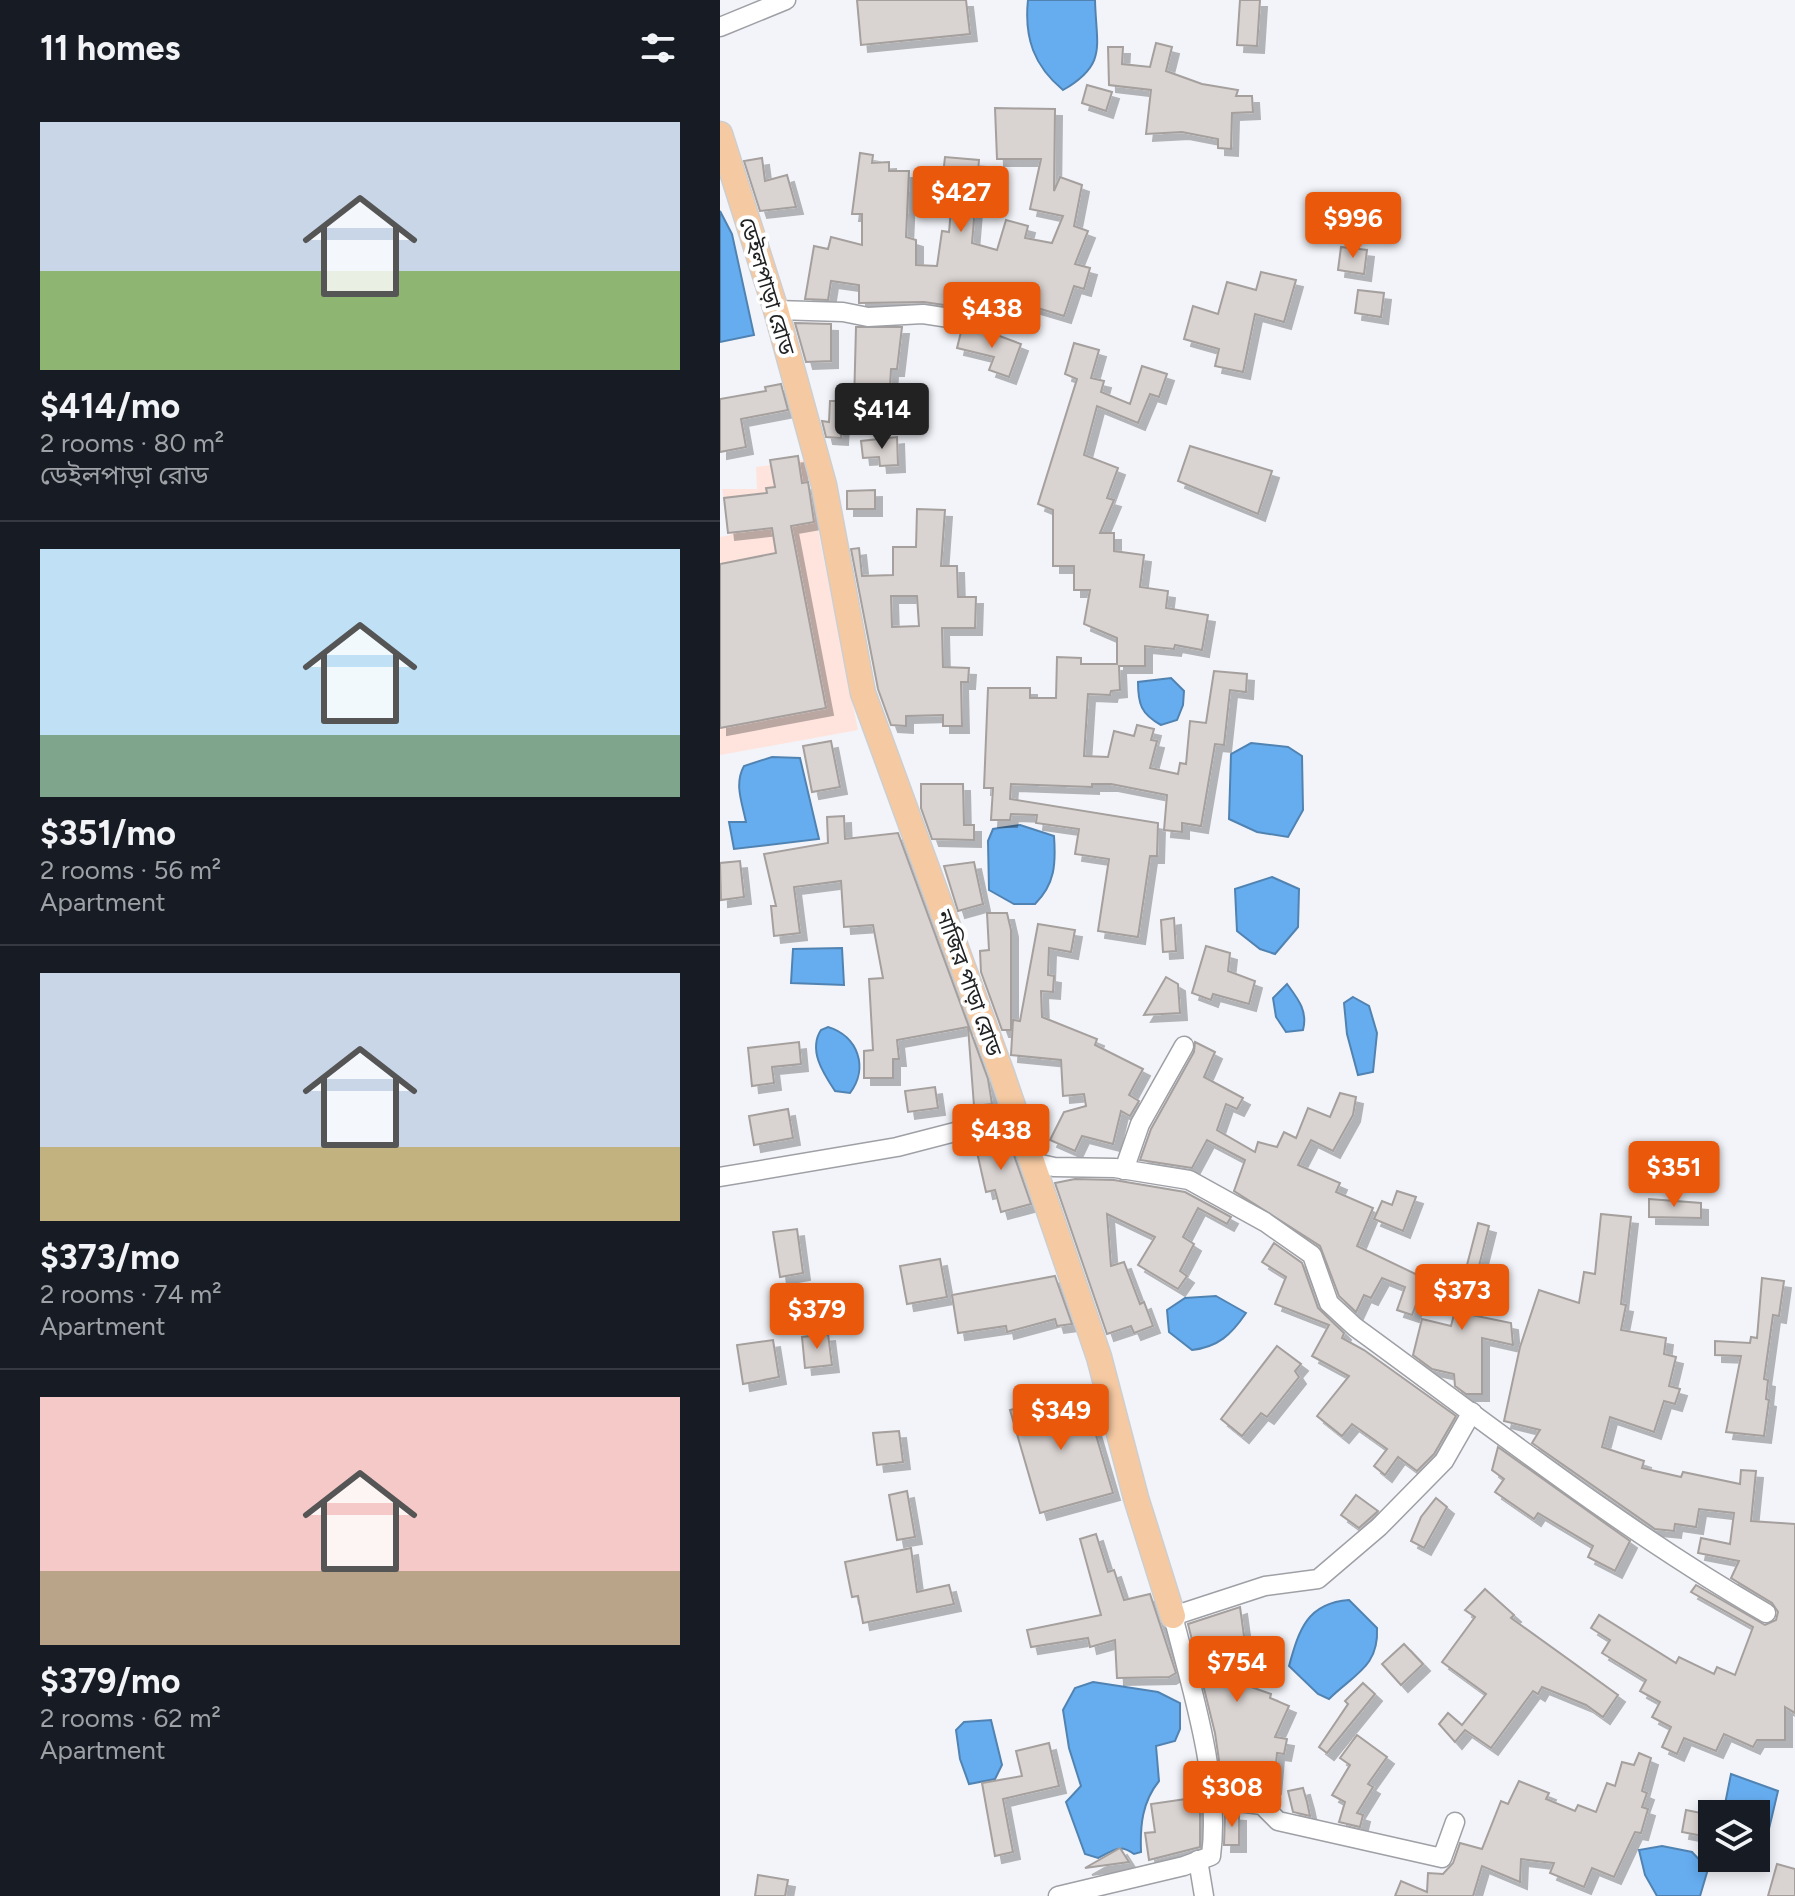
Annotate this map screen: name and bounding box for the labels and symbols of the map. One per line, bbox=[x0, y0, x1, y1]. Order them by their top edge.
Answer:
pin: $427 bbox=[914, 166, 1008, 234]
pin: $996 bbox=[1306, 192, 1400, 260]
street label: ডেইলপাড়া রোড bbox=[733, 214, 801, 358]
pin: $438 bbox=[945, 282, 1039, 350]
pin: $414 bbox=[835, 383, 929, 451]
street label: নাজির পাড়া রোড bbox=[930, 905, 1008, 1060]
pin: $438 bbox=[954, 1104, 1048, 1172]
pin: $351 bbox=[1627, 1141, 1721, 1209]
pin: $373 bbox=[1415, 1264, 1509, 1332]
pin: $379 bbox=[770, 1283, 864, 1351]
pin: $349 bbox=[1014, 1384, 1108, 1452]
pin: $754 bbox=[1190, 1636, 1284, 1704]
pin: $308 bbox=[1185, 1761, 1279, 1829]

